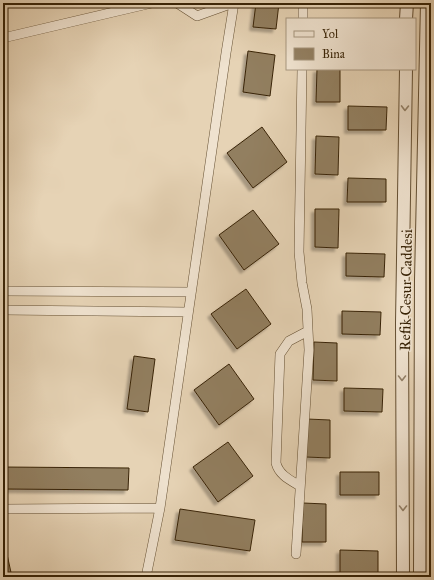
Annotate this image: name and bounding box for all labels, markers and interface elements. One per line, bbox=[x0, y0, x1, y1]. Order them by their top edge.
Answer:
legend bbox=[286, 18, 416, 70]
text: Yol bbox=[322, 27, 339, 41]
text: Bina bbox=[322, 47, 346, 61]
one-way arrow bbox=[401, 105, 409, 111]
street label: Refik Cesur Caddesi bbox=[396, 229, 416, 351]
one-way arrow bbox=[398, 375, 406, 381]
one-way arrow bbox=[399, 505, 407, 511]

